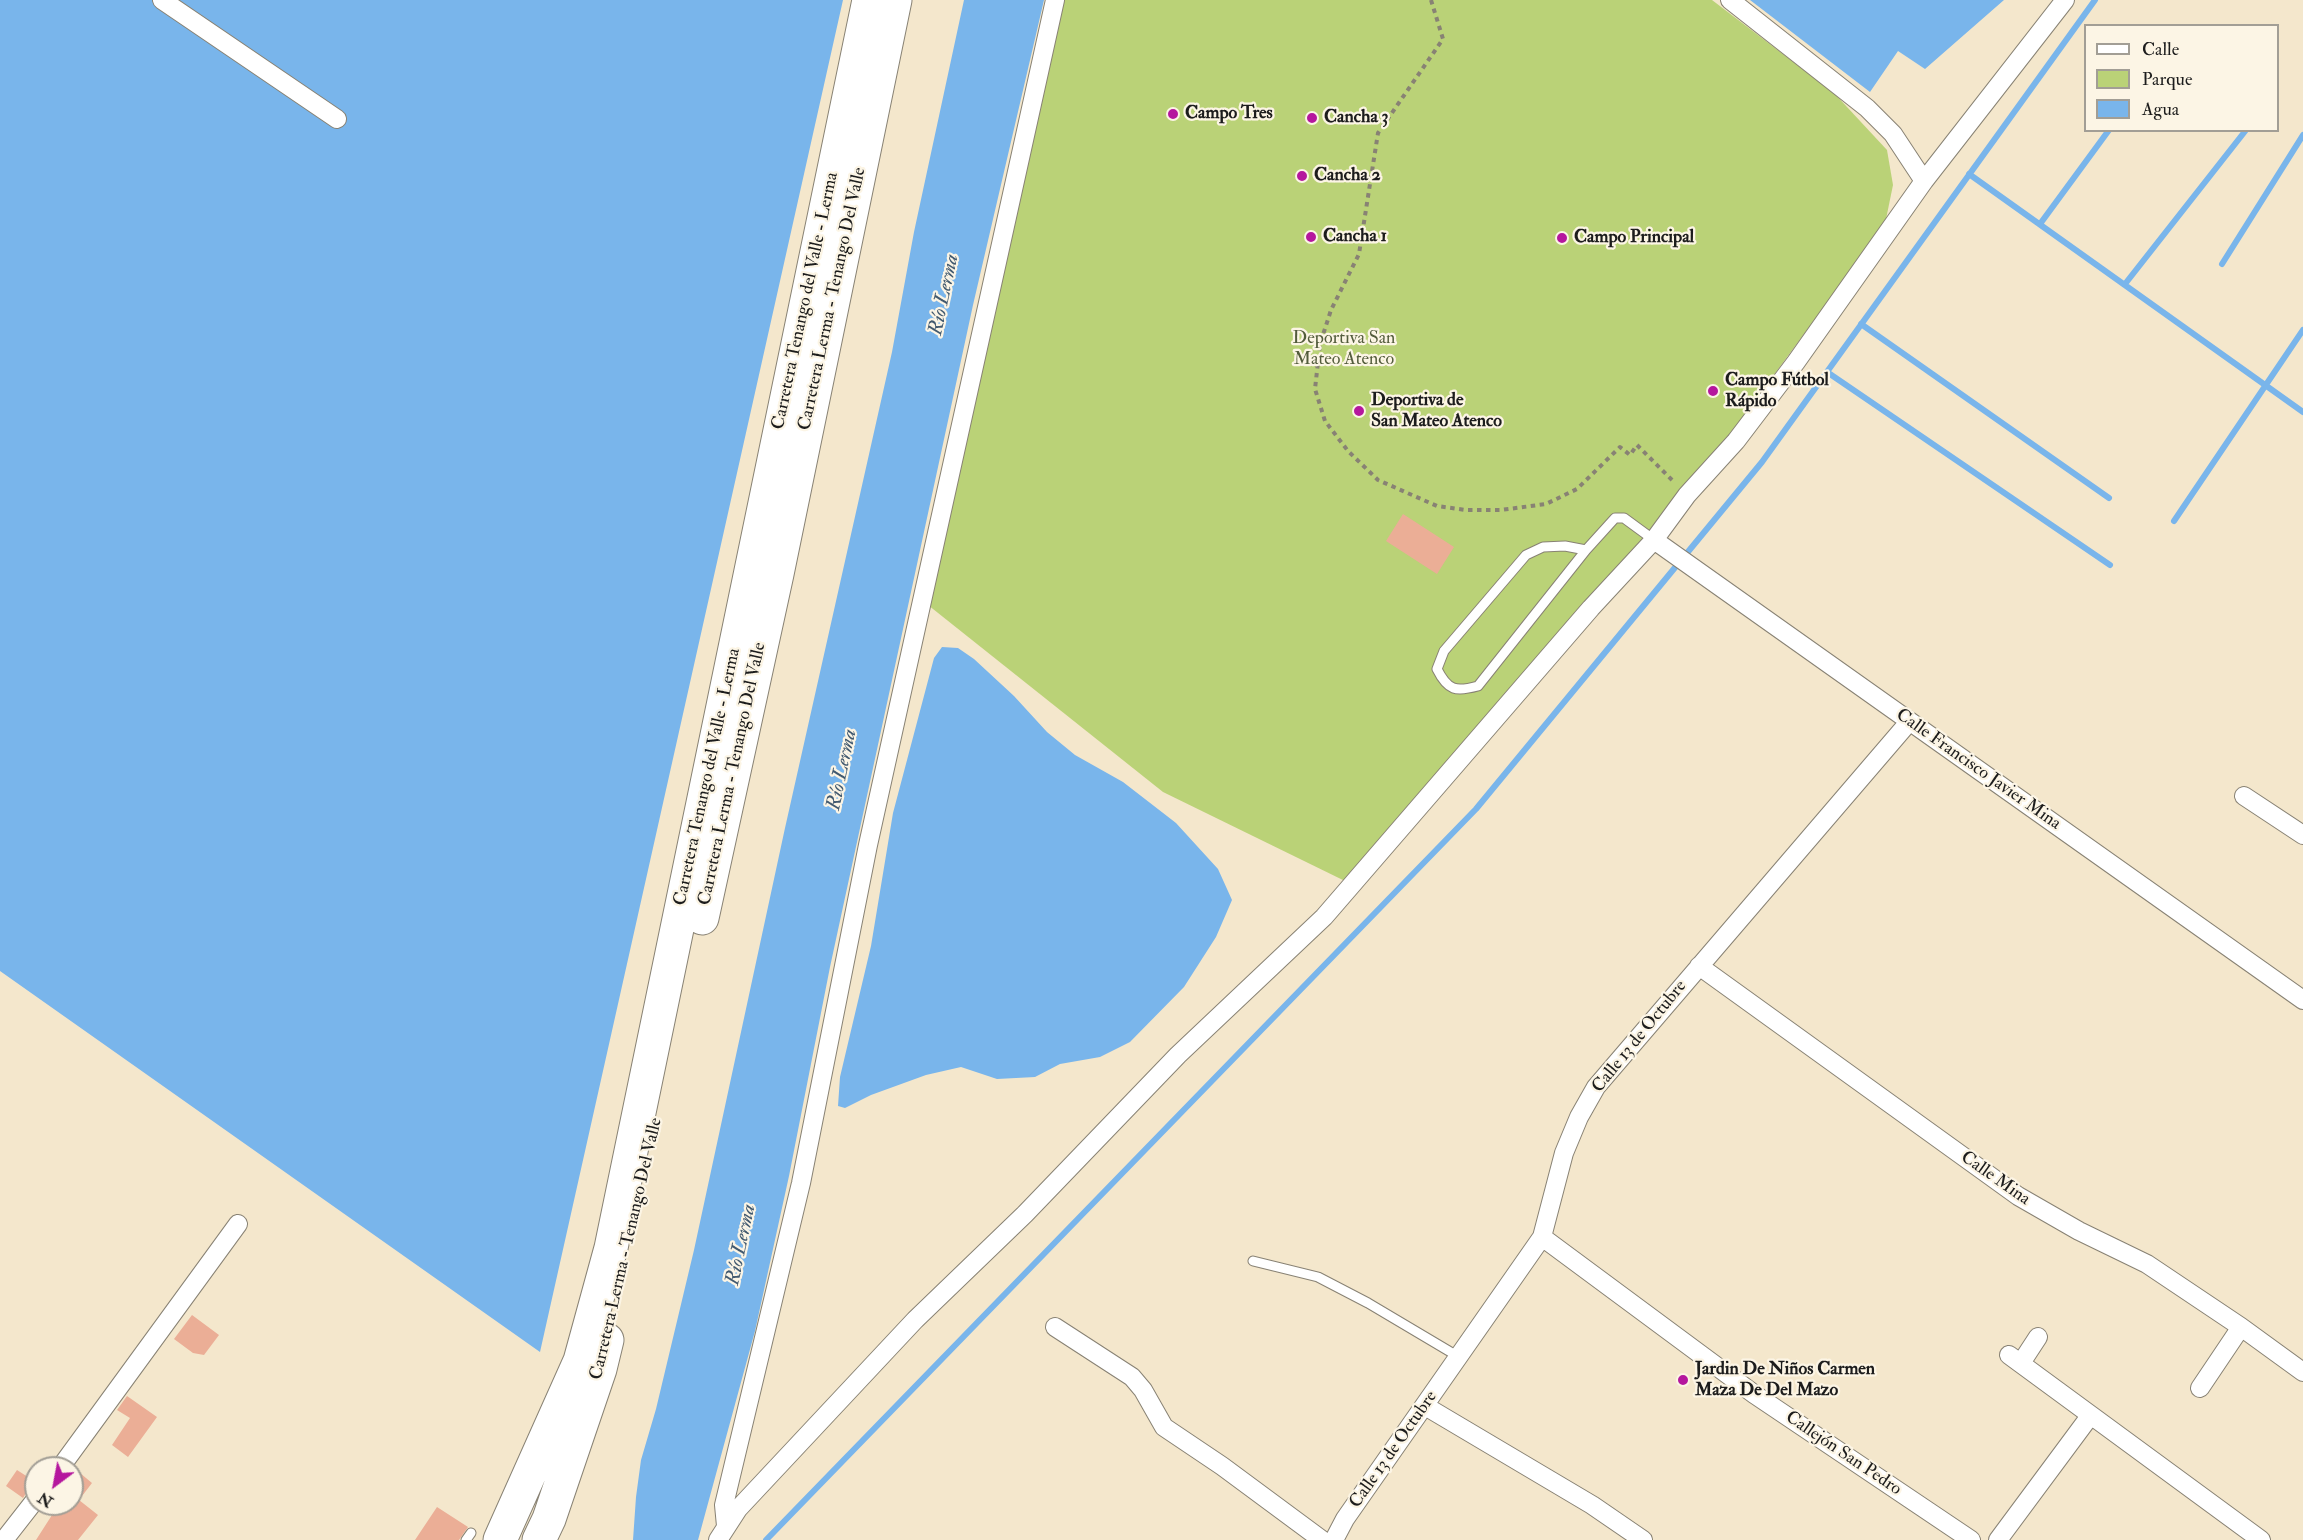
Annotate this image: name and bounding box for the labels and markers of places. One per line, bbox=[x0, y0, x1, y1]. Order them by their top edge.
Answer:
place label: Campo Tres bbox=[1185, 103, 1273, 125]
marker: Campo Tres bbox=[1166, 107, 1180, 121]
place label: Cancha 3 bbox=[1324, 107, 1389, 129]
marker: Cancha 3 bbox=[1305, 111, 1319, 125]
place label: Cancha 2 bbox=[1314, 165, 1381, 187]
marker: Cancha 2 bbox=[1295, 169, 1309, 183]
place label: Cancha 1 bbox=[1323, 226, 1387, 248]
place label: Campo Principal bbox=[1574, 227, 1694, 249]
marker: Cancha 1 bbox=[1304, 230, 1318, 244]
marker: Campo Principal bbox=[1555, 231, 1569, 245]
place label: Campo Fútbol Rápido bbox=[1725, 370, 1829, 412]
marker: Campo Fútbol Rápido bbox=[1706, 384, 1720, 398]
place label: Deportiva de San Mateo Atenco bbox=[1371, 390, 1502, 432]
marker: Deportiva de San Mateo Atenco bbox=[1352, 404, 1366, 418]
place label: Jardin De Niños Carmen Maza De Del Mazo bbox=[1695, 1359, 1875, 1402]
marker: Jardin De Niños Carmen Maza De Del Mazo bbox=[1676, 1373, 1690, 1387]

